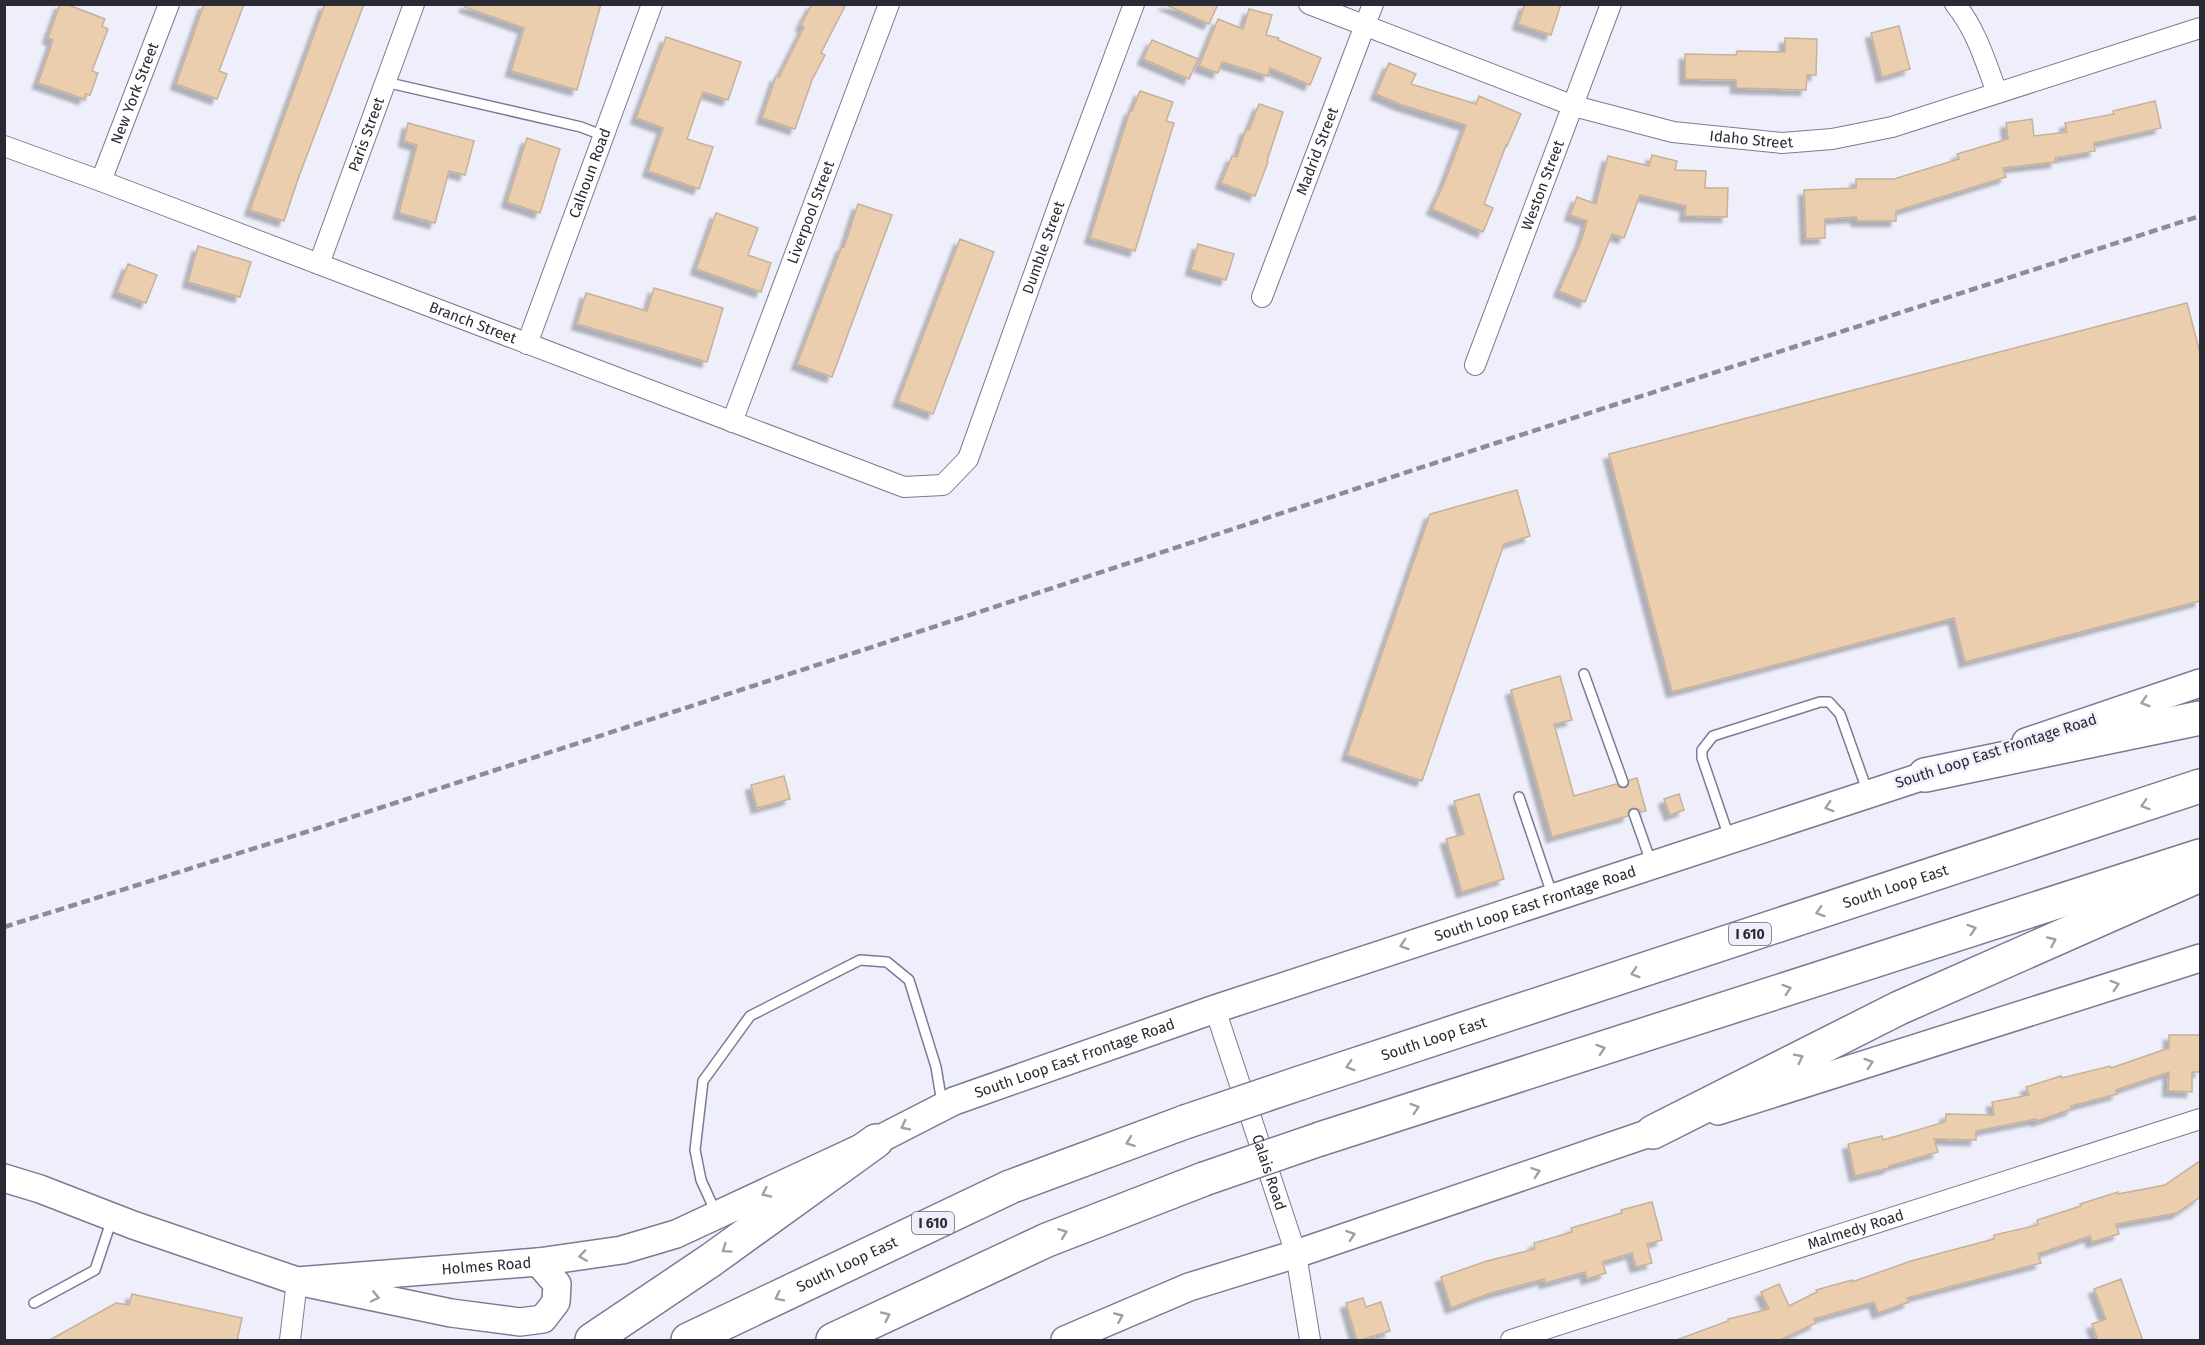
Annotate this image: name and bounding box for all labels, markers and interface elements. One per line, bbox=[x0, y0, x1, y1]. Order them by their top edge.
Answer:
street label: New York Street bbox=[107, 39, 163, 147]
street label: Paris Street bbox=[345, 94, 388, 174]
street label: Madrid Street bbox=[1292, 104, 1342, 198]
street label: Calhoun Road bbox=[565, 126, 615, 221]
street label: Idaho Street bbox=[1709, 127, 1794, 152]
street label: Weston Street bbox=[1518, 137, 1568, 233]
street label: Liverpool Street bbox=[783, 158, 838, 266]
street label: Dumble Street bbox=[1019, 198, 1068, 297]
street label: Branch Street bbox=[427, 298, 520, 348]
one-way arrow bbox=[2140, 695, 2151, 707]
street label: South Loop East Frontage Road bbox=[1893, 710, 2099, 792]
one-way arrow bbox=[2140, 797, 2151, 810]
one-way arrow bbox=[1824, 799, 1835, 812]
street label: South Loop East bbox=[1840, 861, 1951, 912]
street label: South Loop East Frontage Road bbox=[1432, 862, 1638, 945]
one-way arrow bbox=[1815, 904, 1826, 917]
road number: I 610 bbox=[1729, 923, 1771, 945]
one-way arrow bbox=[1966, 924, 1977, 936]
one-way arrow bbox=[2046, 936, 2057, 948]
one-way arrow bbox=[1400, 938, 1410, 951]
one-way arrow bbox=[1630, 965, 1641, 978]
one-way arrow bbox=[2109, 980, 2120, 992]
one-way arrow bbox=[1781, 984, 1792, 996]
street label: South Loop East bbox=[1379, 1013, 1489, 1065]
street label: South Loop East Frontage Road bbox=[972, 1015, 1177, 1102]
one-way arrow bbox=[1595, 1043, 1606, 1056]
one-way arrow bbox=[1793, 1054, 1804, 1065]
one-way arrow bbox=[1863, 1058, 1874, 1070]
one-way arrow bbox=[1345, 1059, 1356, 1072]
one-way arrow bbox=[1409, 1103, 1420, 1116]
one-way arrow bbox=[901, 1119, 912, 1130]
street label: Calais Road bbox=[1248, 1132, 1290, 1212]
one-way arrow bbox=[1125, 1135, 1136, 1147]
one-way arrow bbox=[1530, 1166, 1541, 1179]
one-way arrow bbox=[762, 1185, 773, 1197]
street label: Malmedy Road bbox=[1805, 1206, 1906, 1253]
road number: I 610 bbox=[912, 1212, 954, 1234]
one-way arrow bbox=[1057, 1228, 1068, 1241]
one-way arrow bbox=[1345, 1229, 1356, 1242]
street label: South Loop East bbox=[794, 1233, 901, 1296]
one-way arrow bbox=[722, 1242, 733, 1253]
one-way arrow bbox=[579, 1249, 588, 1261]
street label: Holmes Road bbox=[441, 1254, 532, 1279]
one-way arrow bbox=[775, 1289, 786, 1301]
one-way arrow bbox=[370, 1290, 380, 1303]
one-way arrow bbox=[879, 1311, 890, 1323]
one-way arrow bbox=[1113, 1313, 1124, 1325]

